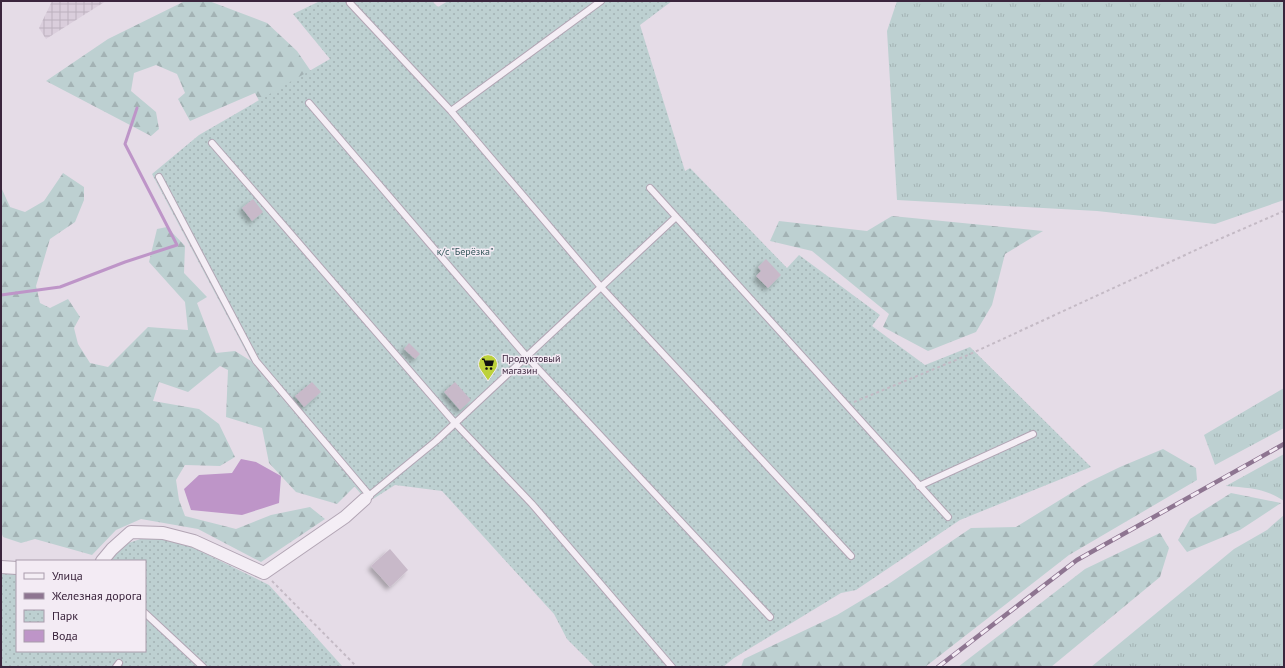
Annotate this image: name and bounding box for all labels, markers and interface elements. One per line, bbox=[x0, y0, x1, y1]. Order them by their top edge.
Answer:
park label: к/с "Берёзка" bbox=[437, 245, 493, 258]
place label: Продуктовый магазин bbox=[502, 352, 560, 377]
supermarket icon: Продуктовый магазин bbox=[477, 353, 499, 381]
legend bbox=[16, 560, 146, 652]
text: Улица bbox=[52, 568, 83, 583]
text: Железная дорога bbox=[51, 588, 142, 603]
text: Парк bbox=[52, 608, 78, 623]
text: Вода bbox=[52, 628, 78, 643]

